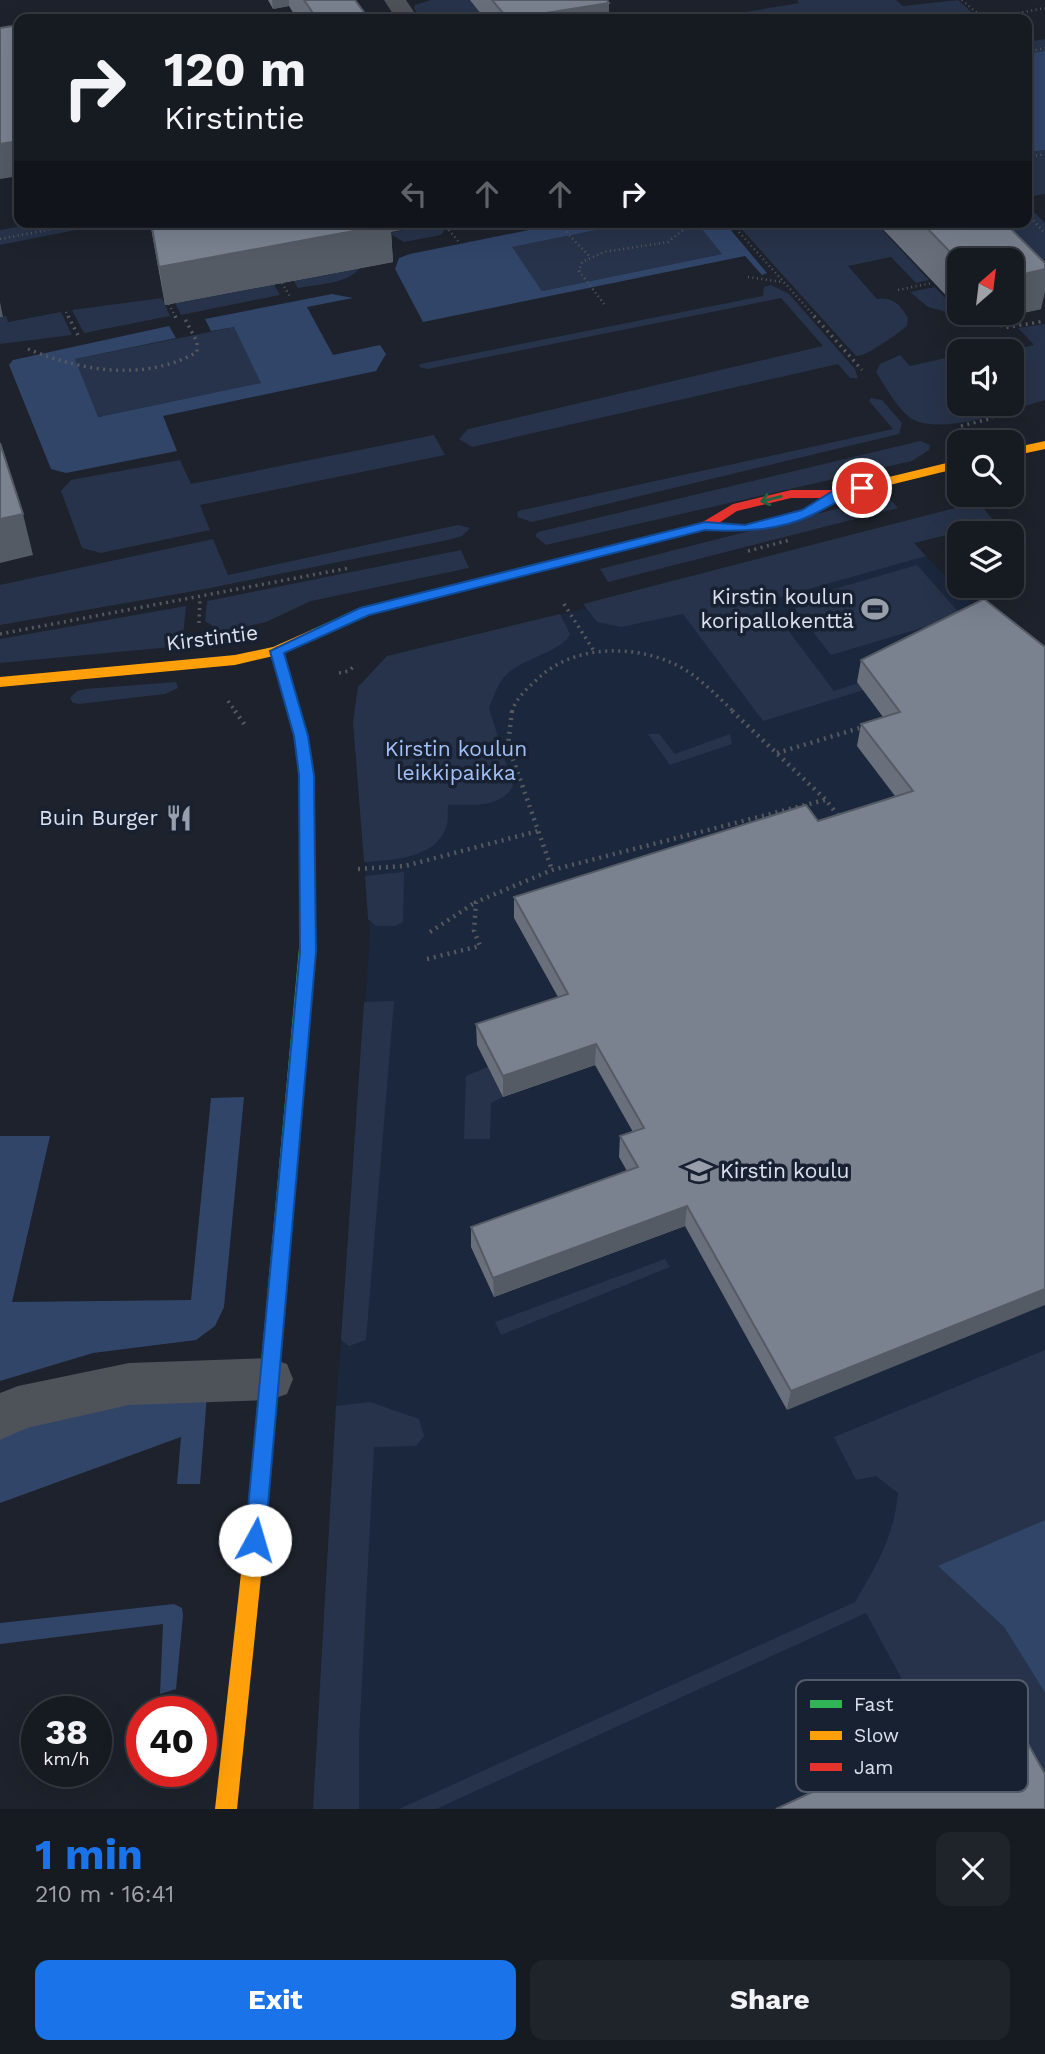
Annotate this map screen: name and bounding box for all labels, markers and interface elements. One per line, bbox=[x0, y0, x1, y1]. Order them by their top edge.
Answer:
text: 120 m bbox=[164, 40, 306, 98]
icon: right bbox=[49, 42, 140, 133]
text: Kirstintie bbox=[164, 99, 305, 137]
icon: left bbox=[395, 175, 433, 213]
icon: ahead bbox=[468, 175, 506, 213]
icon: ahead bbox=[541, 175, 579, 213]
icon: right bbox=[614, 175, 652, 213]
north arrow bbox=[947, 248, 1024, 326]
map controls bbox=[947, 248, 1024, 598]
button: sound bbox=[947, 339, 1024, 416]
button: search bbox=[947, 430, 1024, 507]
pin bbox=[832, 458, 892, 518]
icon: arrive bbox=[843, 469, 881, 507]
one-way arrow bbox=[760, 493, 782, 506]
button: layers bbox=[947, 521, 1024, 598]
place label: Kirstin koulun koripallokenttä bbox=[701, 584, 854, 633]
sports icon: Kirstin koulun koripallokenttä bbox=[860, 594, 890, 624]
street label: Kirstintie bbox=[165, 619, 259, 656]
park label: Kirstin koulun leikkipaikka bbox=[385, 736, 527, 785]
restaurant icon: Buin Burger bbox=[164, 803, 194, 833]
place label: Buin Burger bbox=[39, 805, 158, 830]
school or university icon: Kirstin koulu bbox=[684, 1156, 714, 1186]
place label: Kirstin koulu bbox=[720, 1158, 850, 1183]
position arrow bbox=[218, 1503, 292, 1577]
legend bbox=[796, 1680, 1028, 1792]
text: Fast bbox=[854, 1693, 893, 1716]
speed limit sign: 40 bbox=[126, 1696, 217, 1787]
text: 38 bbox=[45, 1711, 88, 1753]
text: Slow bbox=[854, 1724, 899, 1747]
text: km/h bbox=[43, 1748, 90, 1769]
text: Jam bbox=[854, 1756, 893, 1779]
text: 1 min bbox=[35, 1830, 143, 1879]
button: close bbox=[936, 1832, 1010, 1906]
text: 210 m · 16:41 bbox=[35, 1881, 174, 1908]
button: Exit bbox=[35, 1960, 516, 2040]
button: Share bbox=[530, 1960, 1010, 2040]

